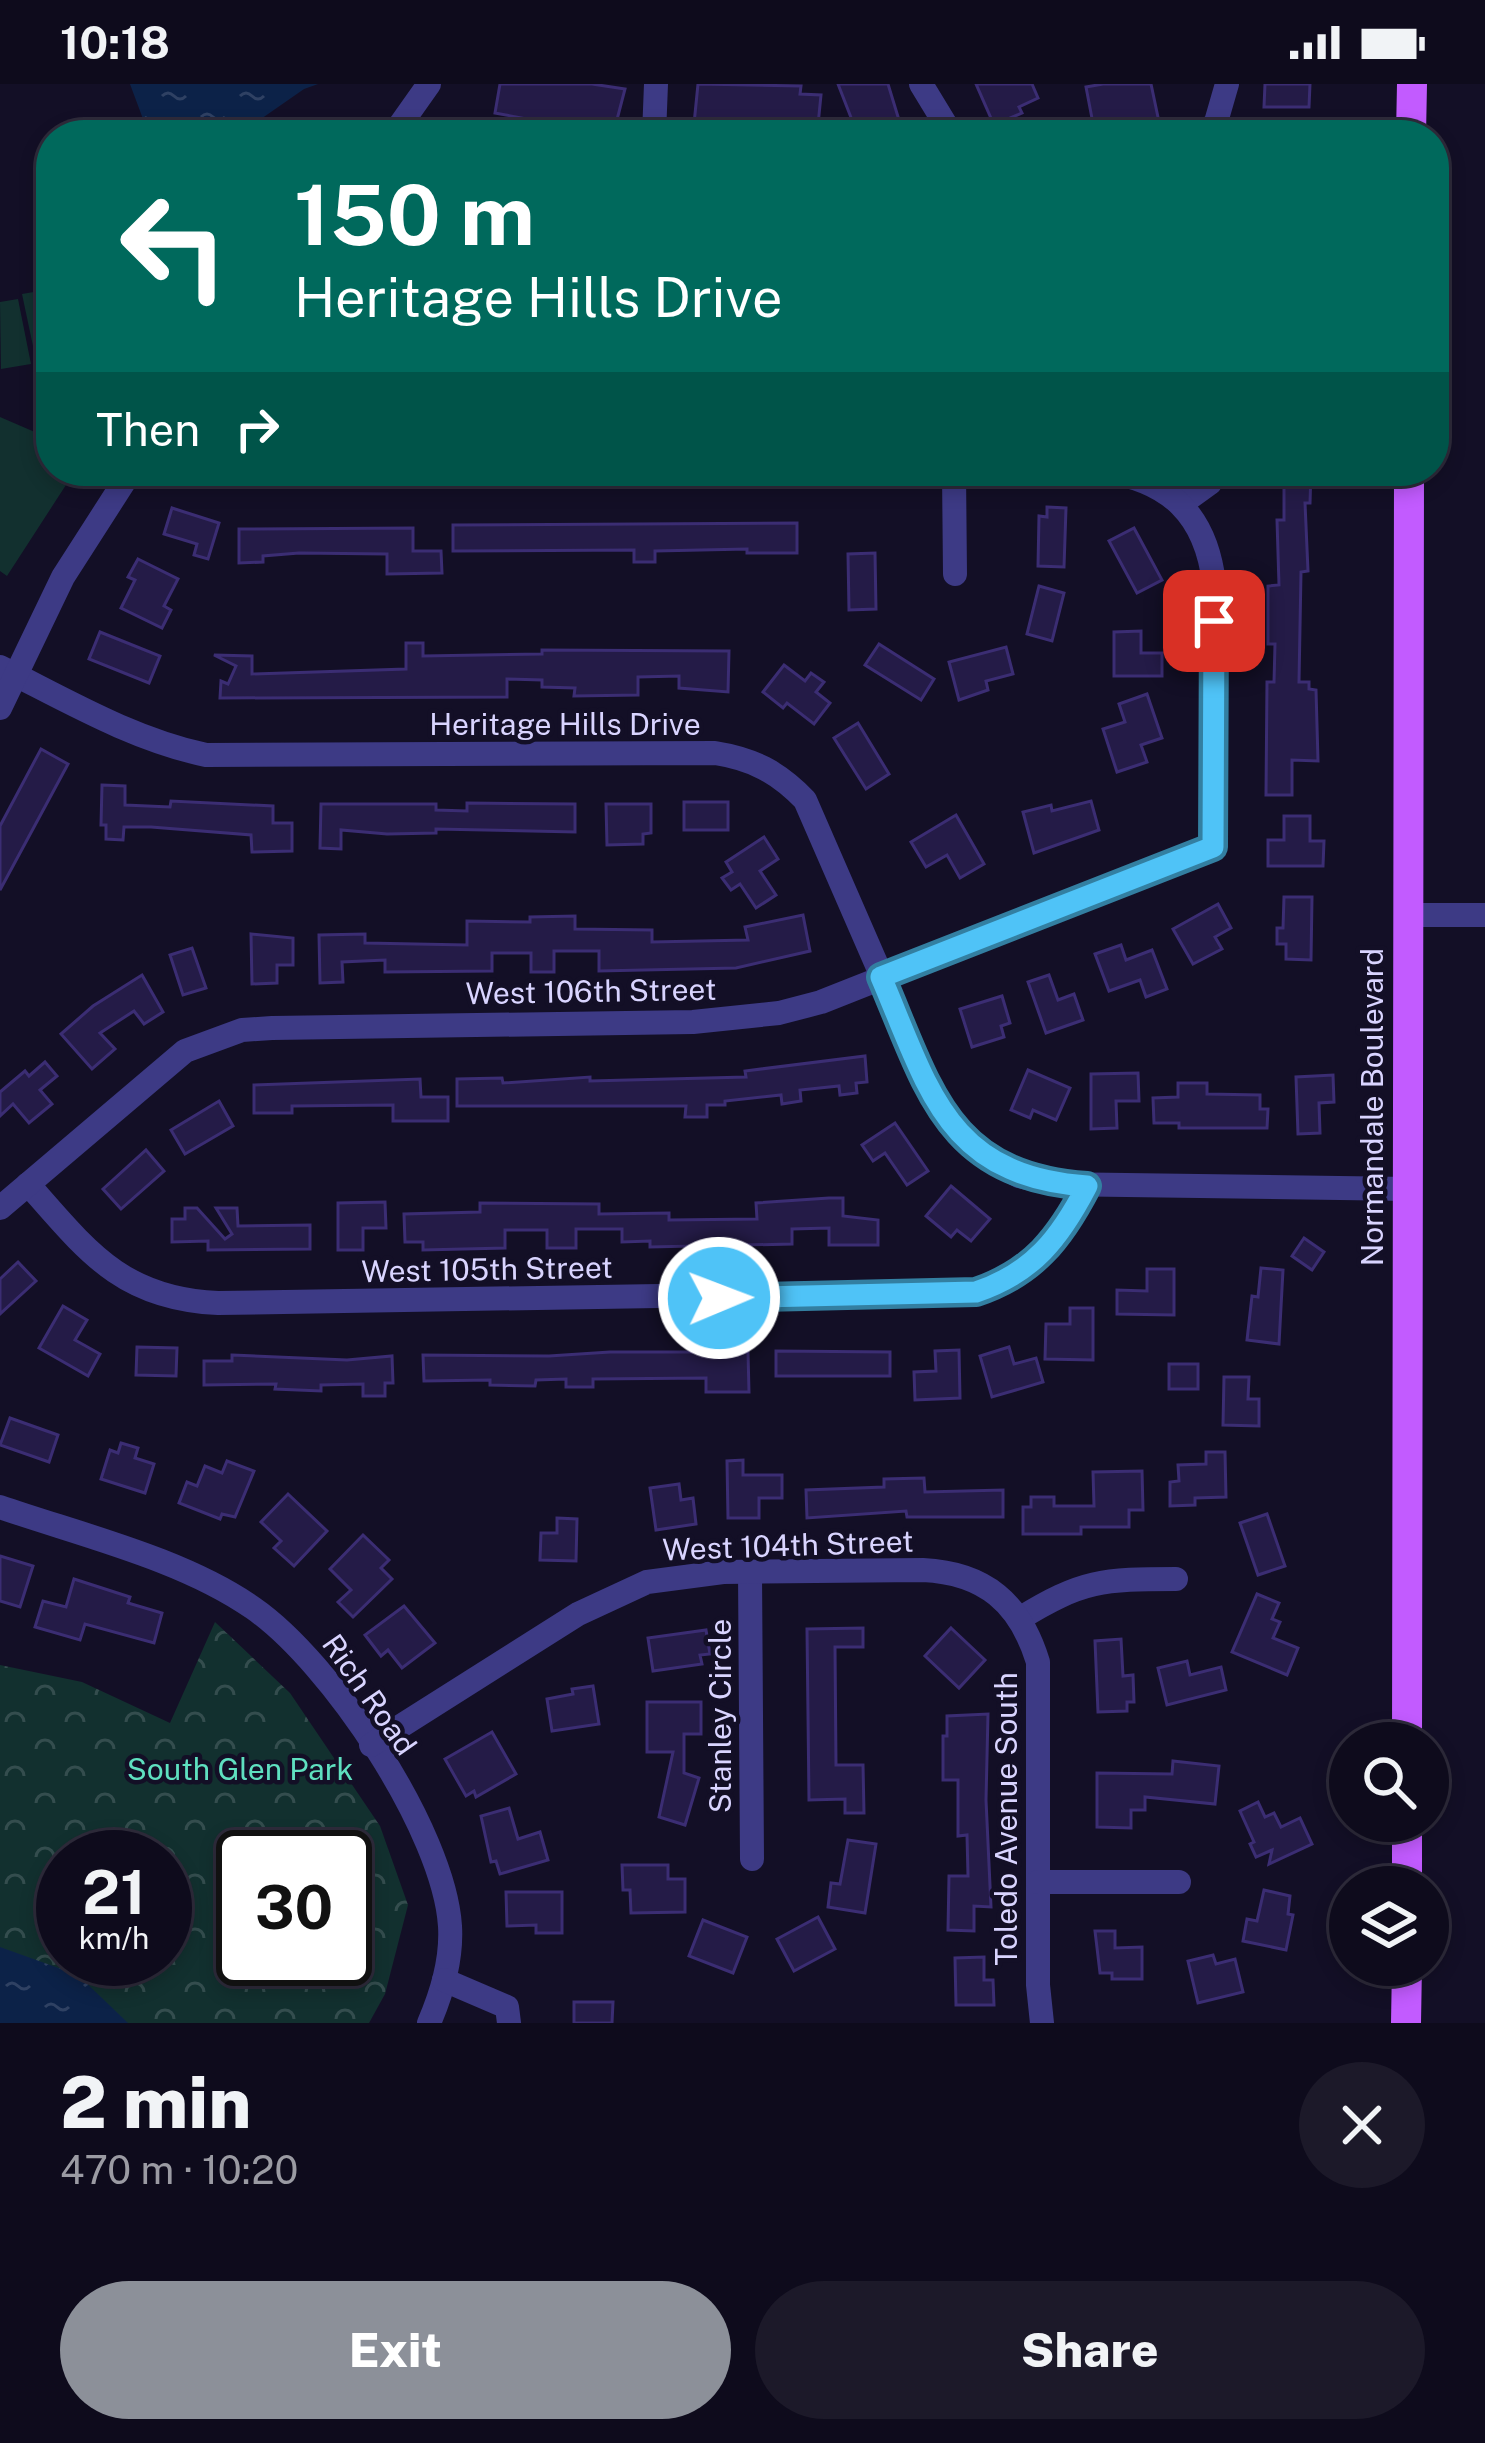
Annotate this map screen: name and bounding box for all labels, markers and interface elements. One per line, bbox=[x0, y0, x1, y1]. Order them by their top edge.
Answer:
text: 10:18 bbox=[60, 16, 170, 69]
text: 150 m bbox=[294, 165, 535, 264]
icon: left bbox=[96, 168, 252, 324]
text: Heritage Hills Drive bbox=[294, 266, 783, 329]
icon: right bbox=[224, 396, 290, 462]
text: Then bbox=[96, 403, 200, 456]
pin bbox=[1163, 570, 1265, 672]
icon: arrive bbox=[1181, 588, 1247, 654]
street label: Heritage Hills Drive bbox=[429, 706, 701, 742]
street label: Normandale Boulevard bbox=[1354, 948, 1390, 1266]
street label: West 106th Street bbox=[465, 971, 717, 1011]
position arrow bbox=[656, 1235, 782, 1361]
street label: West 105th Street bbox=[361, 1249, 613, 1289]
street label: West 104th Street bbox=[662, 1523, 914, 1567]
street label: Stanley Circle bbox=[702, 1619, 738, 1813]
street label: Rich Road bbox=[315, 1627, 425, 1762]
street label: Toledo Avenue South bbox=[988, 1672, 1024, 1966]
map controls bbox=[1329, 1722, 1449, 1986]
button: search bbox=[1329, 1722, 1449, 1842]
park label: South Glen Park bbox=[127, 1751, 353, 1787]
speed limit sign: 30 bbox=[216, 1830, 372, 1986]
text: 21 bbox=[82, 1857, 146, 1928]
button: layers bbox=[1329, 1866, 1449, 1986]
text: km/h bbox=[79, 1920, 149, 1956]
text: 2 min bbox=[60, 2060, 251, 2144]
button: close bbox=[1299, 2062, 1425, 2188]
text: 470 m · 10:20 bbox=[60, 2147, 298, 2193]
button: Exit bbox=[60, 2281, 731, 2419]
button: Share bbox=[755, 2281, 1425, 2419]

